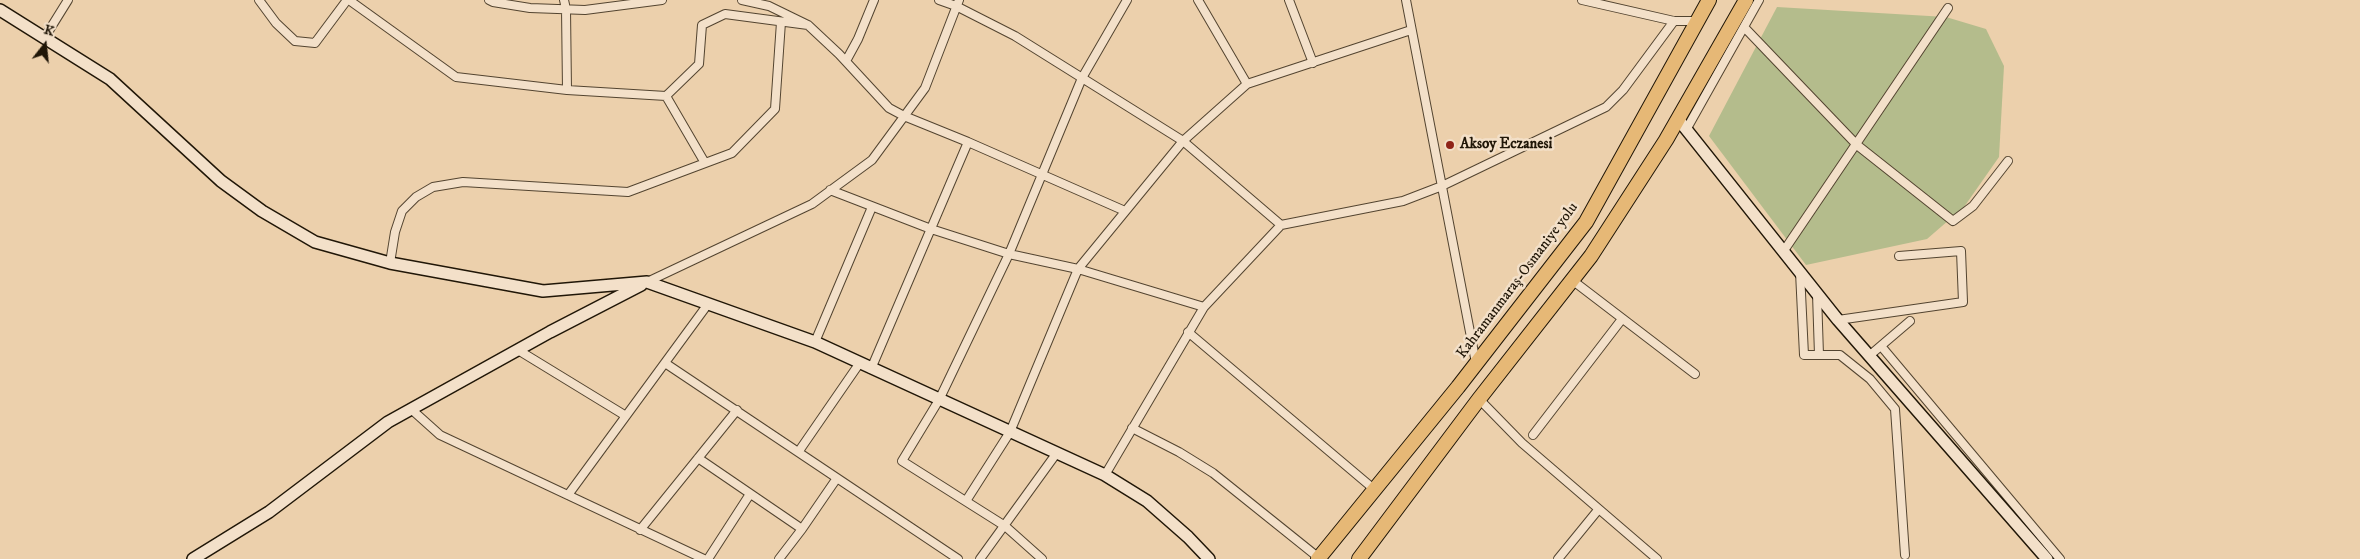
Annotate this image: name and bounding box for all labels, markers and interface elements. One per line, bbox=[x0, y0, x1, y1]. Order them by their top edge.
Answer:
north arrow bbox=[20, 20, 70, 70]
text: K bbox=[42, 21, 56, 41]
place label: Aksoy Eczanesi bbox=[1460, 136, 1552, 154]
marker: Aksoy Eczanesi bbox=[1444, 139, 1456, 151]
street label: Kahramanmaraş-Osmaniye yolu bbox=[1454, 200, 1582, 362]

